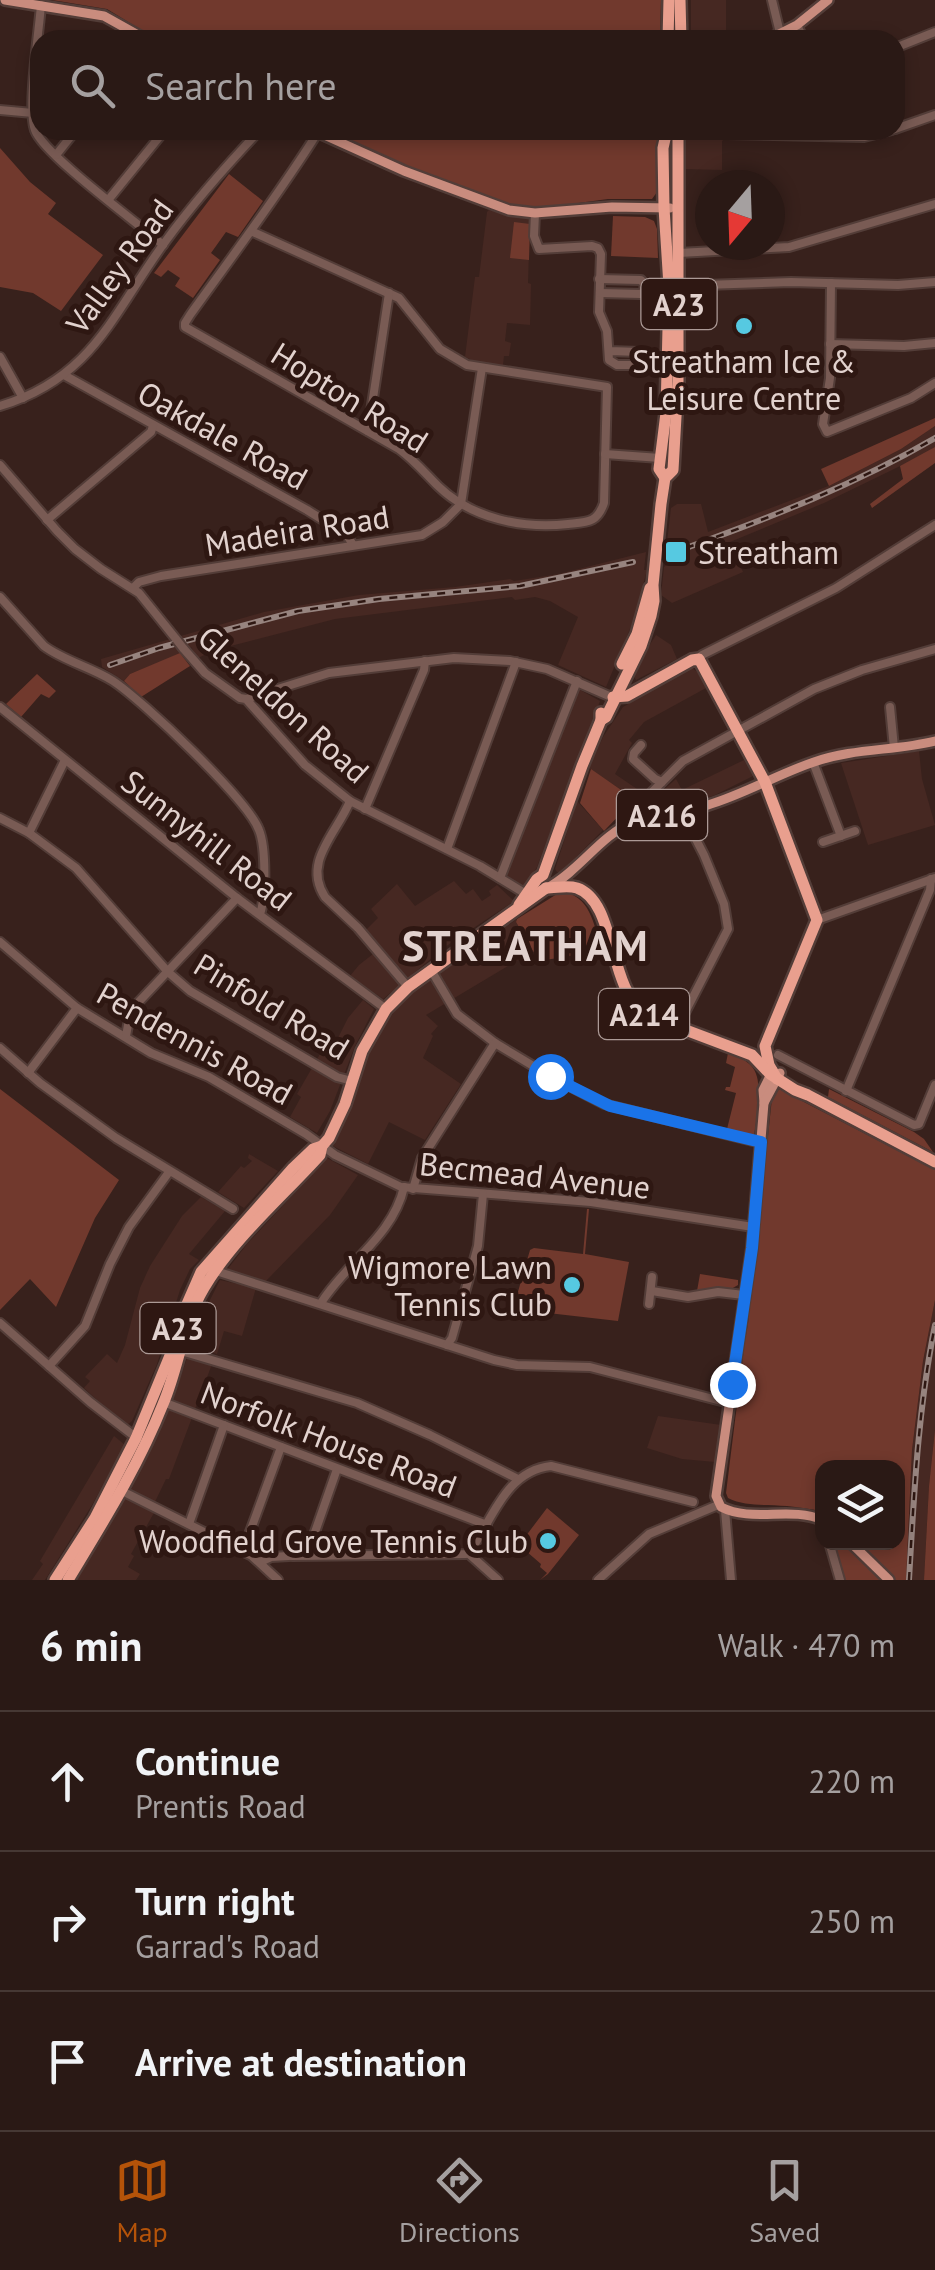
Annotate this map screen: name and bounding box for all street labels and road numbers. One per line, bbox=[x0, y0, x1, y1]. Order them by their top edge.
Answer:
street label: Valley Road bbox=[55, 190, 182, 343]
road number: A23 bbox=[642, 279, 716, 329]
street label: Hopton Road bbox=[264, 332, 436, 462]
street label: Oakdale Road bbox=[131, 371, 315, 499]
street label: Madeira Road bbox=[202, 495, 392, 565]
street label: Gleneldon Road bbox=[190, 616, 378, 792]
street label: Sunnyhill Road bbox=[113, 760, 301, 920]
road number: A216 bbox=[617, 790, 707, 840]
street label: Pinfold Road bbox=[187, 943, 357, 1069]
street label: Pendennis Road bbox=[90, 972, 300, 1114]
road number: A214 bbox=[599, 989, 689, 1039]
street label: Becmead Avenue bbox=[418, 1142, 652, 1208]
road number: A23 bbox=[140, 1303, 216, 1353]
street label: Norfolk House Road bbox=[195, 1371, 463, 1507]

